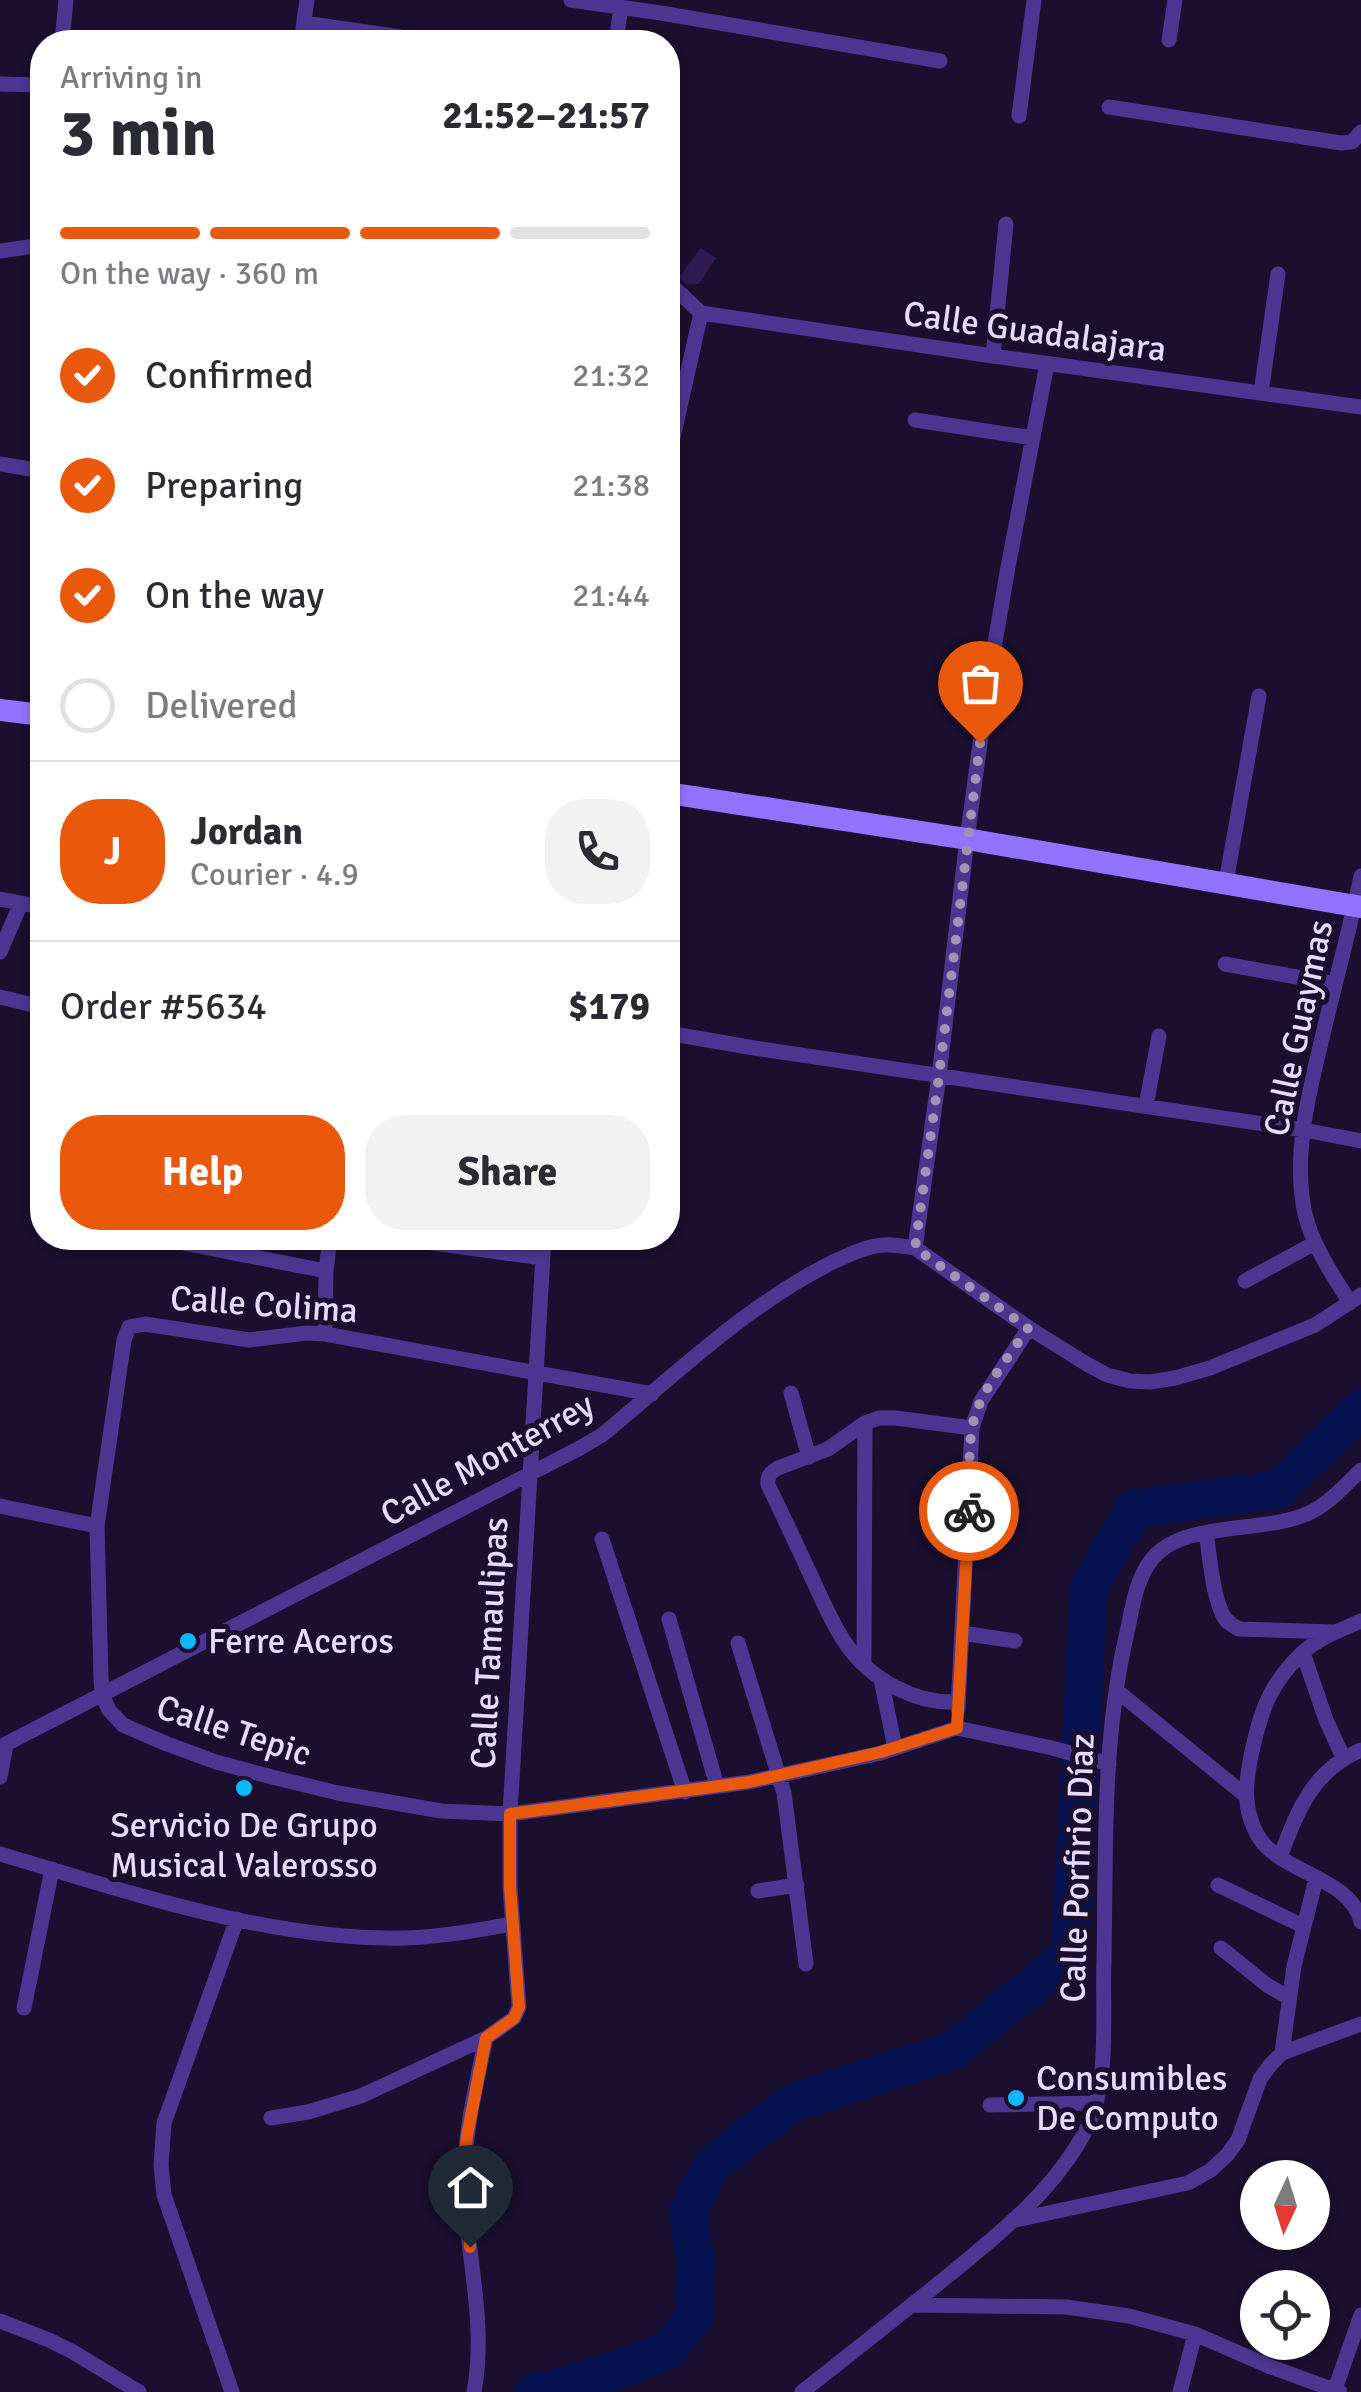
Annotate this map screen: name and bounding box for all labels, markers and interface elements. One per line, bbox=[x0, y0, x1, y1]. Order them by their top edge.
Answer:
text: Arriving in bbox=[60, 58, 202, 97]
text: 21:52–21:57 bbox=[442, 92, 650, 139]
text: 3 min bbox=[60, 94, 217, 174]
text: On the way · 360 m bbox=[60, 254, 319, 293]
street label: Calle Guadalajara bbox=[901, 292, 1169, 371]
icon: check bbox=[60, 348, 115, 403]
text: Confirmed bbox=[145, 352, 314, 399]
text: 21:32 bbox=[572, 356, 650, 395]
icon: check bbox=[60, 458, 115, 513]
text: Preparing bbox=[145, 462, 303, 509]
text: 21:38 bbox=[572, 466, 650, 505]
icon: check bbox=[60, 568, 115, 623]
text: On the way bbox=[145, 572, 324, 619]
text: 21:44 bbox=[572, 576, 650, 615]
pin bbox=[938, 641, 1023, 744]
icon: bag bbox=[953, 656, 1008, 711]
text: Delivered bbox=[145, 682, 298, 729]
button: phone bbox=[545, 799, 650, 904]
text: Jordan bbox=[190, 808, 303, 855]
text: J bbox=[104, 828, 121, 875]
text: Courier · 4.9 bbox=[190, 855, 359, 894]
street label: Calle Guaymas bbox=[1255, 916, 1342, 1140]
text: Order #5634 bbox=[60, 983, 267, 1030]
text: $179 bbox=[568, 983, 650, 1030]
button: Help bbox=[60, 1115, 345, 1230]
button: Share bbox=[365, 1115, 650, 1230]
street label: Calle Colima bbox=[169, 1276, 359, 1333]
street label: Calle Monterrey bbox=[373, 1383, 601, 1536]
courier bbox=[919, 1461, 1019, 1561]
icon: bike bbox=[942, 1484, 997, 1539]
street label: Calle Tamaulipas bbox=[461, 1516, 518, 1770]
place label: Ferre Aceros bbox=[208, 1620, 394, 1663]
marker: Ferre Aceros bbox=[177, 1630, 199, 1652]
street label: Calle Tepic bbox=[151, 1685, 317, 1776]
street label: Calle Porfirio Díaz bbox=[1051, 1733, 1104, 2003]
marker: Servicio De Grupo Musical Valerosso bbox=[233, 1777, 255, 1799]
place label: Servicio De Grupo Musical Valerosso bbox=[110, 1804, 378, 1887]
place label: Consumibles De Computo bbox=[1036, 2057, 1227, 2140]
marker: Consumibles De Computo bbox=[1005, 2087, 1027, 2109]
pin bbox=[428, 2145, 513, 2248]
icon: home bbox=[443, 2160, 498, 2215]
north arrow bbox=[1240, 2160, 1330, 2250]
map controls bbox=[1240, 2160, 1330, 2360]
button: locate bbox=[1240, 2270, 1330, 2360]

